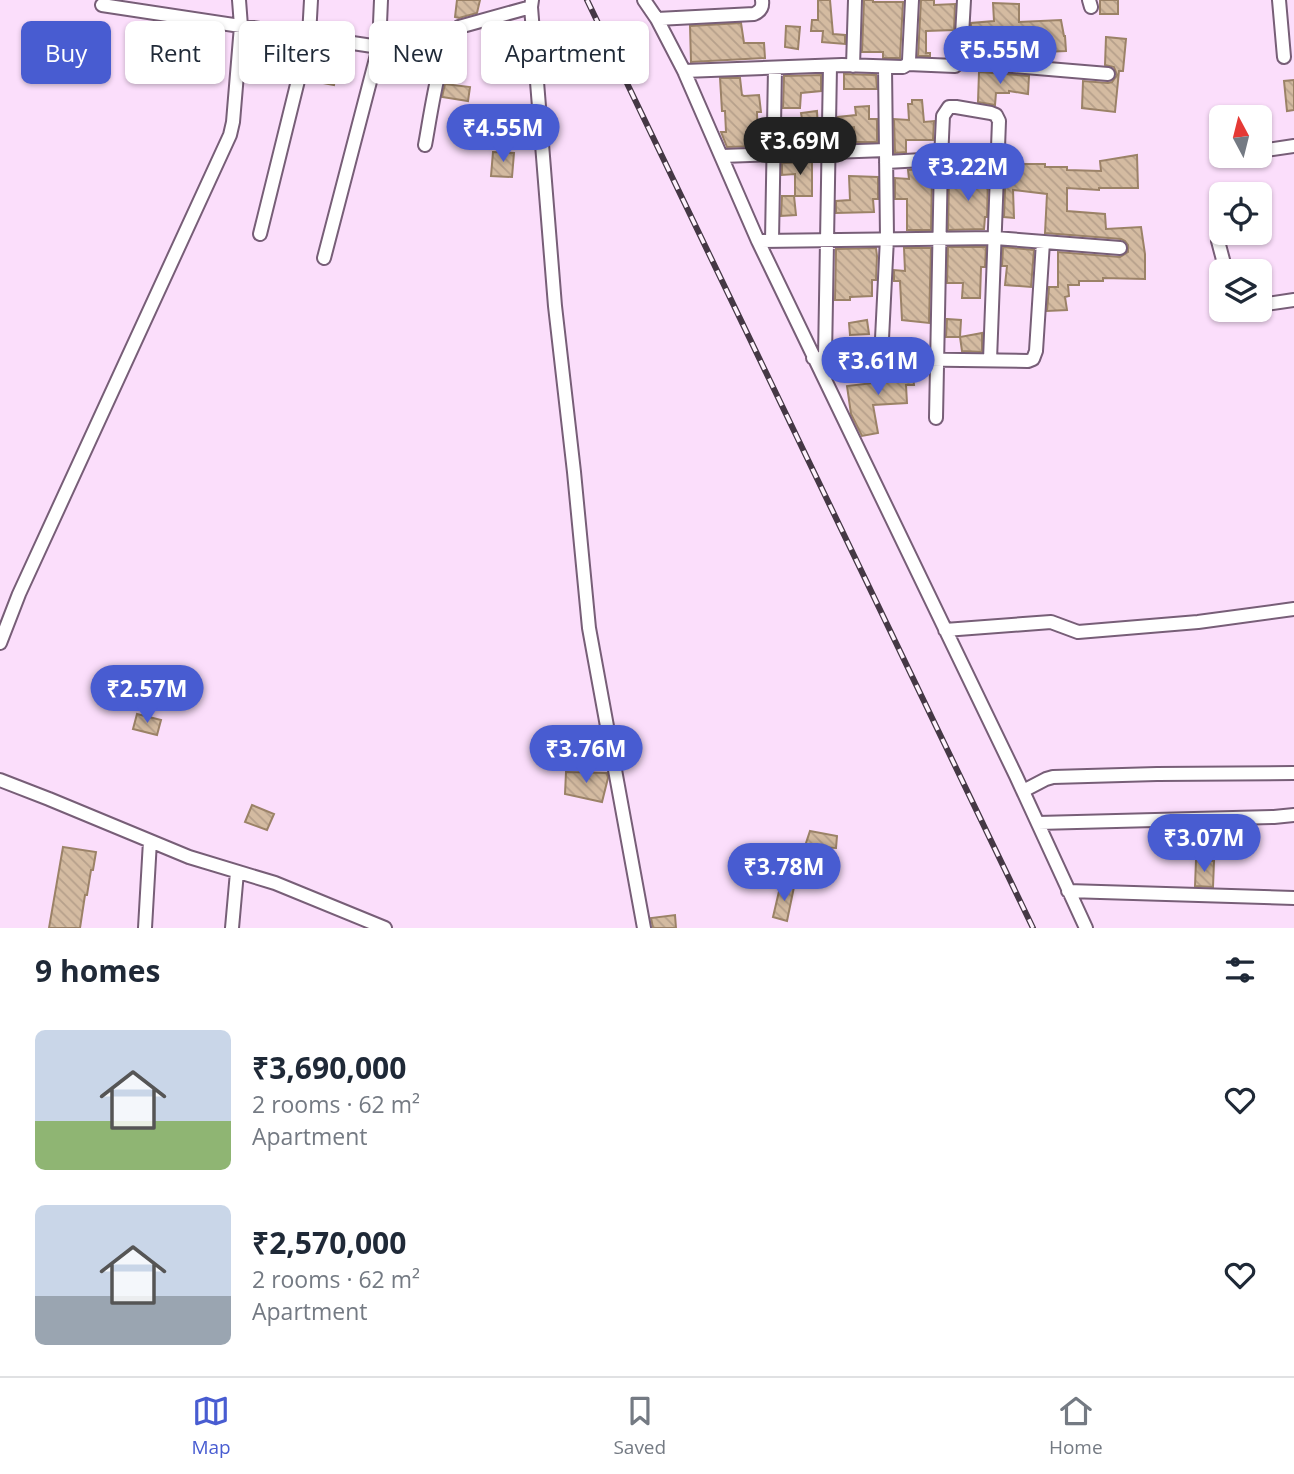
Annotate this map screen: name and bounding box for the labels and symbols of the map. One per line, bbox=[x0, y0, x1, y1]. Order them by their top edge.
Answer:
pin: ₹5.55M bbox=[943, 27, 1057, 86]
pin: ₹4.55M bbox=[446, 104, 560, 164]
north arrow bbox=[1209, 105, 1272, 168]
pin: ₹3.69M bbox=[743, 118, 857, 177]
pin: ₹3.22M bbox=[911, 144, 1025, 203]
pin: ₹3.61M bbox=[821, 338, 935, 397]
pin: ₹2.57M bbox=[90, 666, 204, 725]
pin: ₹3.76M bbox=[529, 726, 643, 785]
pin: ₹3.07M bbox=[1147, 814, 1261, 874]
pin: ₹3.78M bbox=[727, 844, 841, 903]

